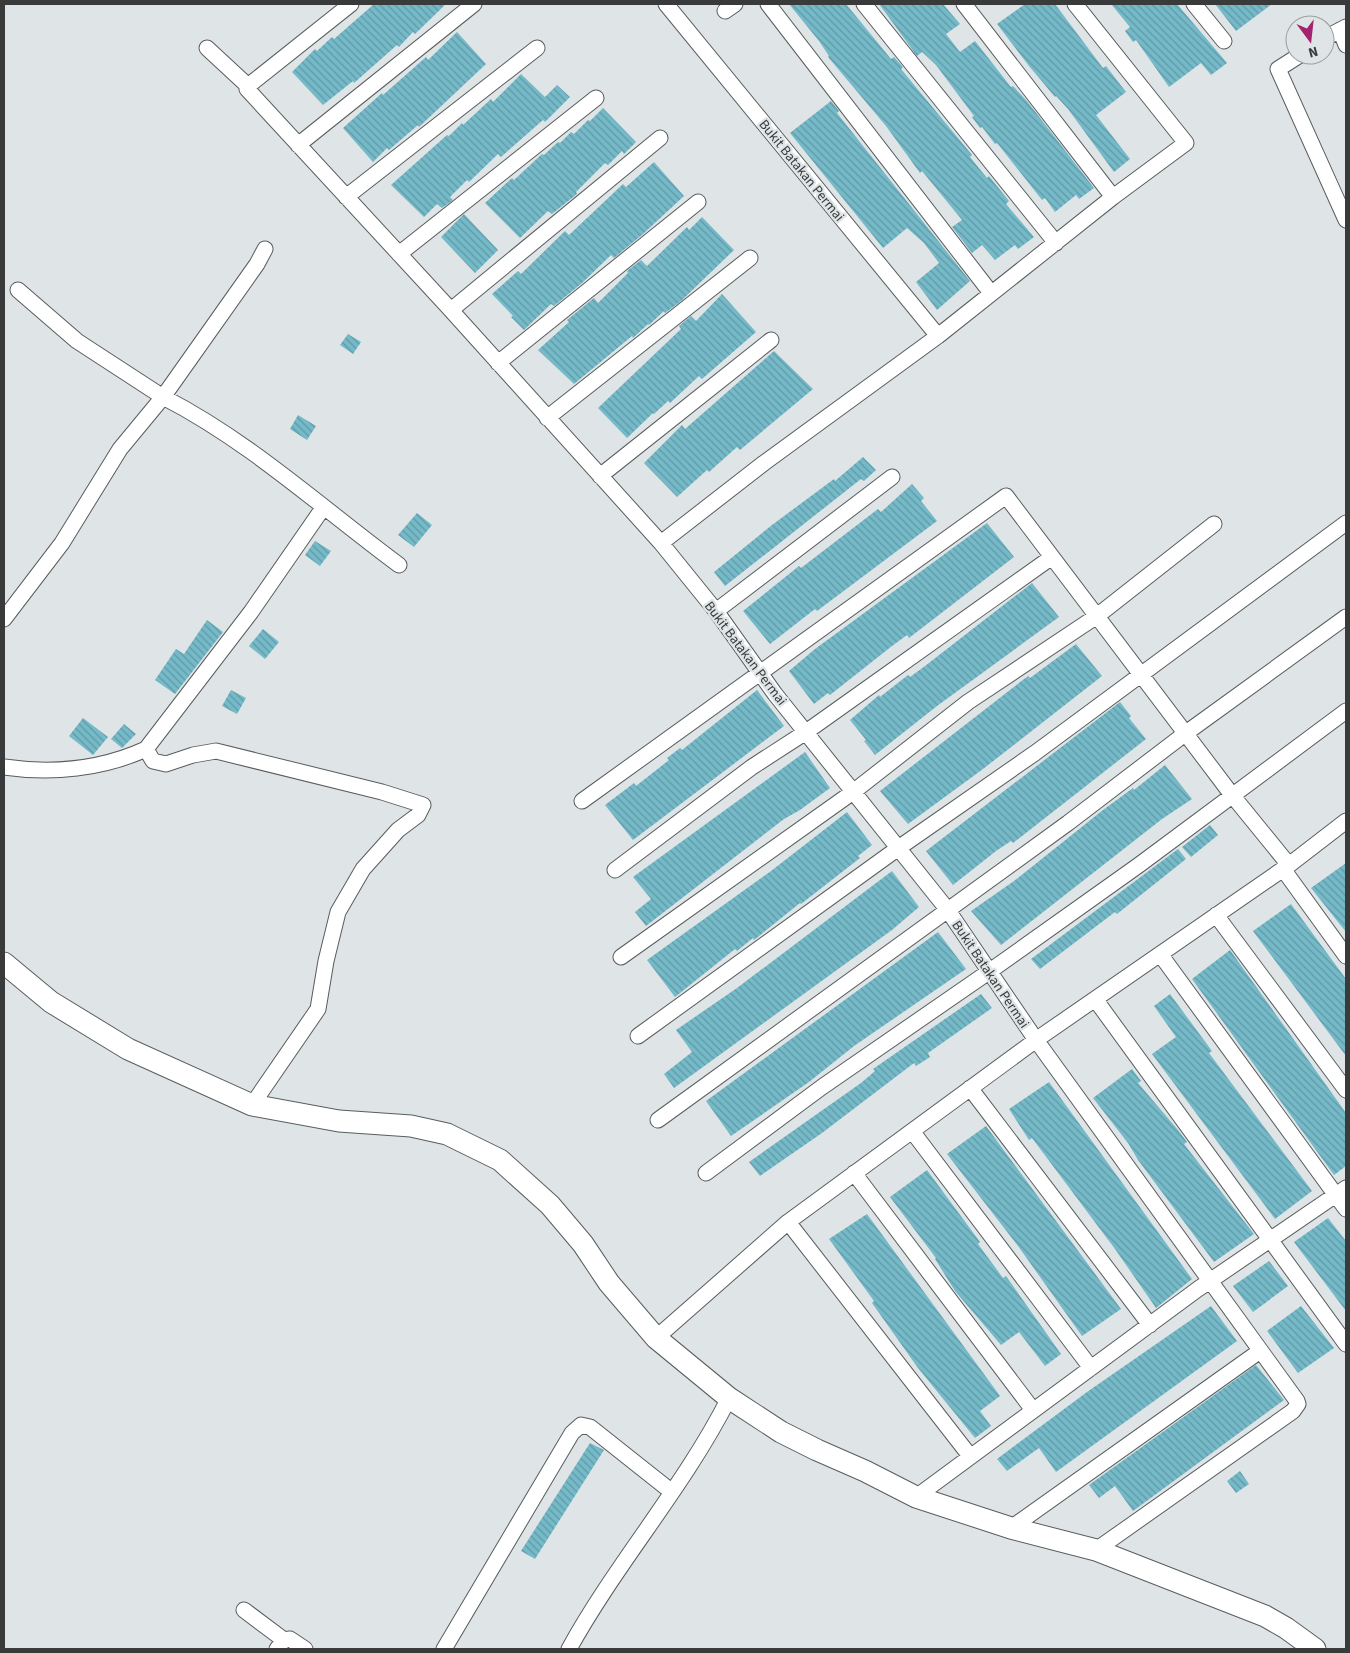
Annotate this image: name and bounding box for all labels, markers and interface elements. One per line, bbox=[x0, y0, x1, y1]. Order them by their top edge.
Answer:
north arrow bbox=[1285, 15, 1335, 65]
text: N bbox=[1306, 41, 1320, 62]
street label: Bukit Batakan Permai bbox=[754, 115, 849, 226]
street label: Bukit Batakan Permai bbox=[699, 597, 791, 710]
street label: Bukit Batakan Permai bbox=[947, 917, 1034, 1032]

